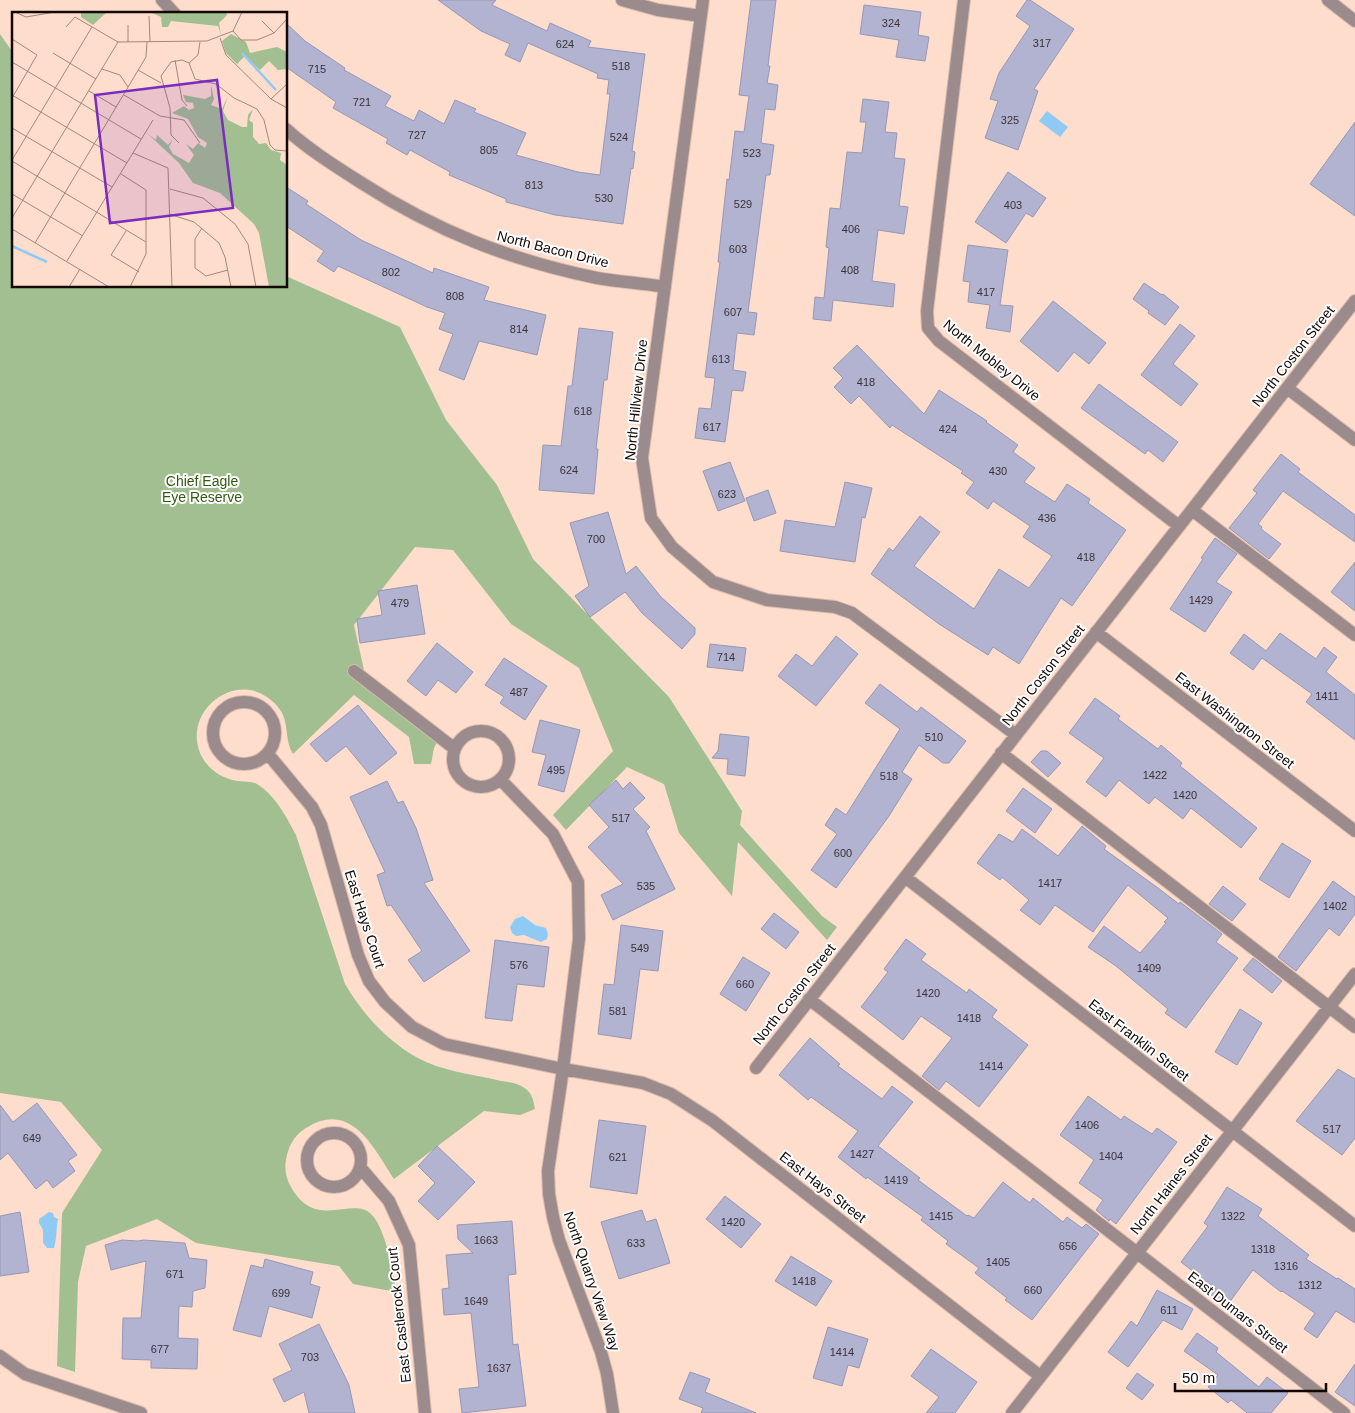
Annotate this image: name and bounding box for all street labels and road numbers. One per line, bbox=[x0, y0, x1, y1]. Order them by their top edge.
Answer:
street label: North Bacon Drive bbox=[496, 227, 611, 271]
street label: North Coston Street bbox=[1249, 302, 1337, 410]
street label: North Mobley Drive bbox=[940, 316, 1044, 404]
street label: North Hillview Drive bbox=[622, 338, 650, 462]
street label: North Coston Street bbox=[999, 621, 1087, 729]
street label: East Washington Street bbox=[1172, 669, 1298, 771]
street label: East Hays Court bbox=[342, 868, 388, 970]
street label: North Coston Street bbox=[750, 940, 838, 1048]
street label: East Franklin Street bbox=[1086, 996, 1192, 1084]
street label: North Haines Street bbox=[1127, 1131, 1215, 1237]
street label: East Hays Street bbox=[777, 1148, 869, 1226]
street label: North Quarry View Way bbox=[561, 1209, 623, 1353]
street label: East Castlerock Court bbox=[384, 1246, 414, 1384]
street label: East Dumars Street bbox=[1185, 1268, 1291, 1356]

